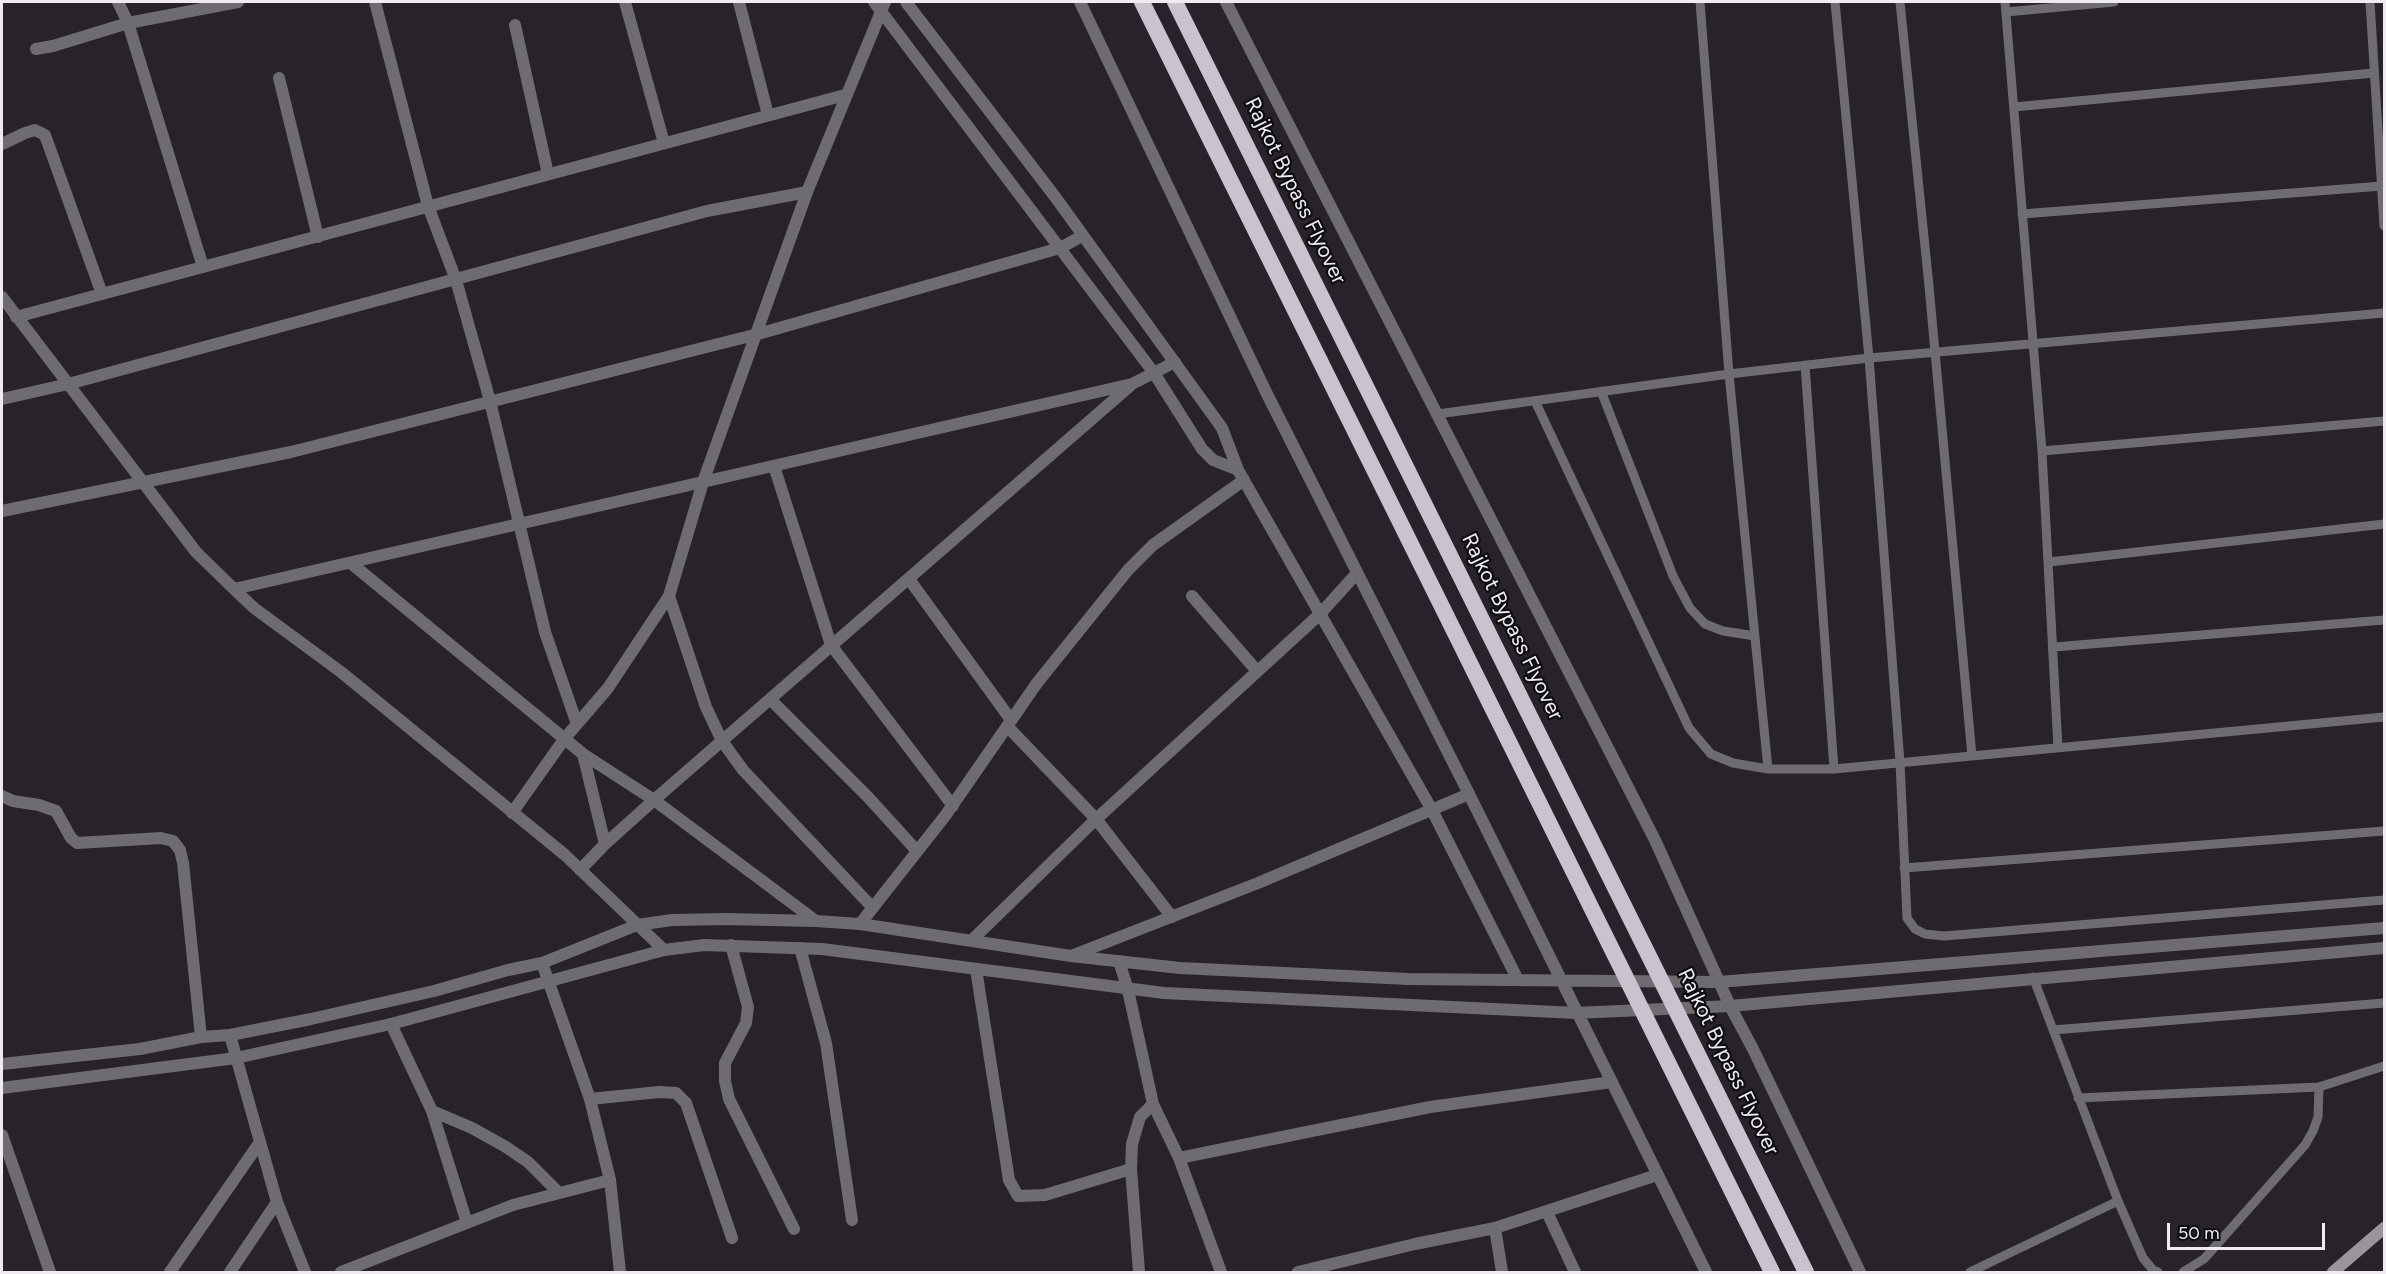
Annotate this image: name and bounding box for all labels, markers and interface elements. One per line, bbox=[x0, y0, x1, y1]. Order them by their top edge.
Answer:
street label: Rajkot Bypass Flyover bbox=[1239, 94, 1351, 288]
street label: Rajkot Bypass Flyover bbox=[1456, 530, 1568, 724]
street label: Rajkot Bypass Flyover bbox=[1672, 965, 1784, 1159]
scale bar bbox=[2170, 1211, 2328, 1249]
text: 50 m bbox=[2178, 1222, 2220, 1244]

